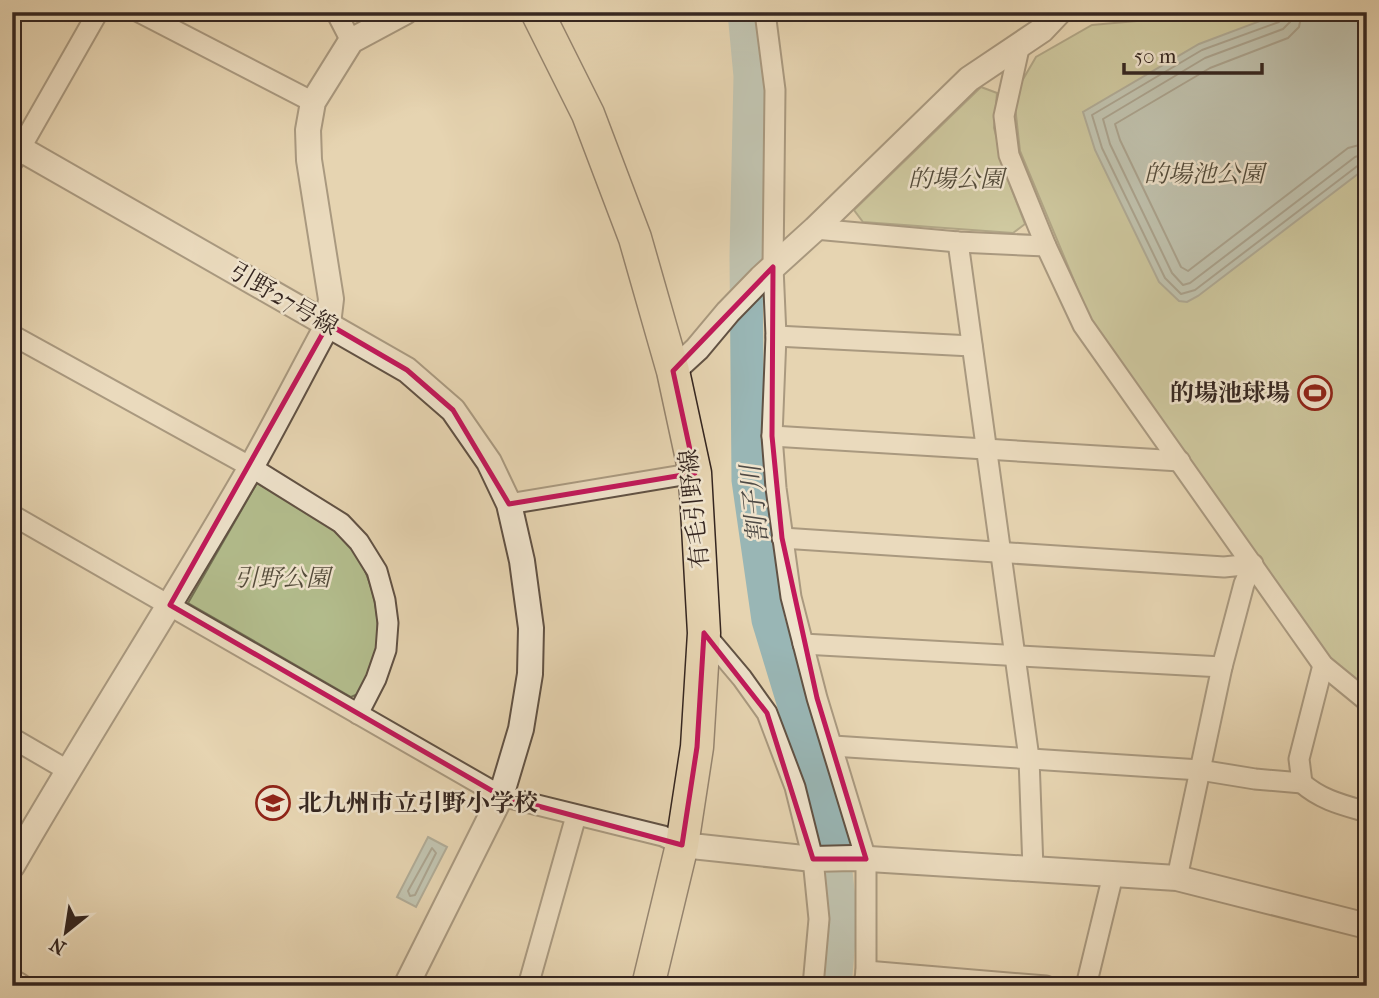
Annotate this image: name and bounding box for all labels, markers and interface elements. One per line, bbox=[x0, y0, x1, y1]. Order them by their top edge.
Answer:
scale bar bbox=[1124, 32, 1262, 76]
text: 50 m bbox=[1134, 44, 1177, 68]
park label: 的場池公園 bbox=[1144, 160, 1268, 188]
park label: 的場公園 bbox=[908, 165, 1008, 193]
street label: 引野27号線 bbox=[225, 257, 343, 341]
sports icon: 的場池球場 bbox=[1296, 374, 1334, 412]
place label: 的場池球場 bbox=[1170, 379, 1290, 407]
street label: 有毛引野線 bbox=[674, 448, 714, 570]
water label: 割子川 bbox=[735, 461, 774, 544]
park label: 引野公園 bbox=[234, 564, 334, 592]
school or university icon: 北九州市立引野小学校 bbox=[254, 784, 292, 822]
place label: 北九州市立引野小学校 bbox=[298, 789, 538, 817]
north arrow bbox=[32, 897, 102, 967]
text: N bbox=[46, 932, 70, 959]

